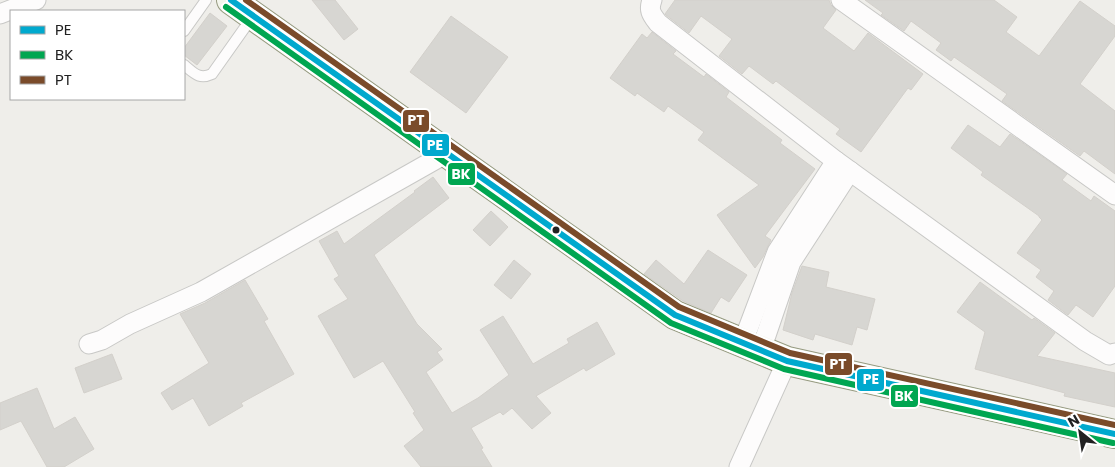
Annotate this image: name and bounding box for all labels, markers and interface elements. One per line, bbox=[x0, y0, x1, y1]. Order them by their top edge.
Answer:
legend bbox=[10, 10, 185, 100]
text: PE bbox=[55, 19, 71, 40]
text: BK bbox=[55, 44, 73, 65]
text: PT bbox=[55, 69, 72, 90]
line badge: PT bbox=[402, 109, 430, 133]
text: PT bbox=[407, 110, 425, 130]
line badge: PE bbox=[421, 133, 450, 157]
text: PE bbox=[427, 135, 443, 155]
line badge: BK bbox=[447, 162, 476, 186]
text: BK bbox=[452, 164, 471, 184]
unlabelled marker bbox=[551, 225, 561, 235]
line badge: PT bbox=[824, 352, 853, 376]
text: PT bbox=[829, 354, 847, 374]
line badge: PE bbox=[856, 368, 885, 392]
text: PE bbox=[863, 369, 879, 389]
line badge: BK bbox=[890, 384, 919, 408]
text: BK bbox=[895, 386, 914, 406]
north arrow bbox=[1055, 407, 1105, 457]
text: N bbox=[1064, 409, 1083, 432]

